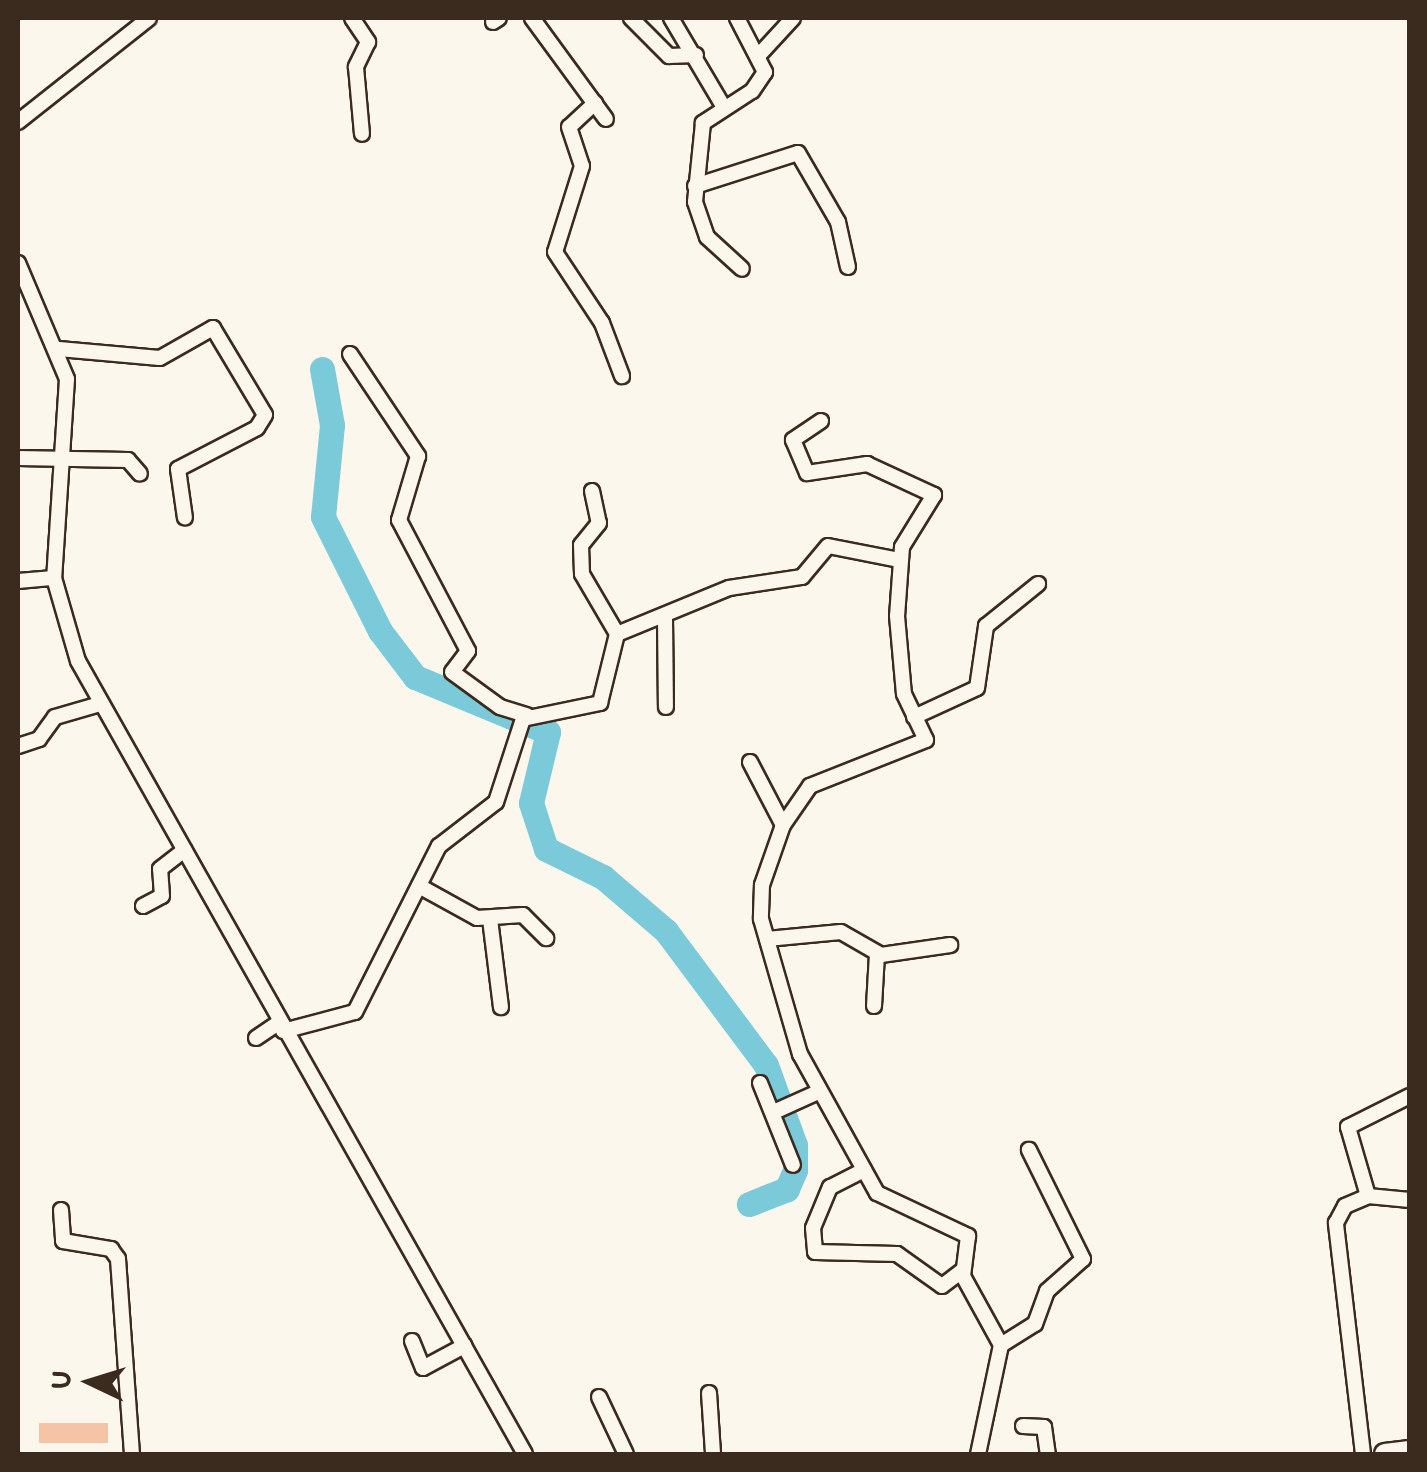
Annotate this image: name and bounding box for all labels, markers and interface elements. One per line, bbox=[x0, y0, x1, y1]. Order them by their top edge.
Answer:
north arrow bbox=[40, 1332, 140, 1432]
text: U bbox=[42, 1369, 78, 1390]

